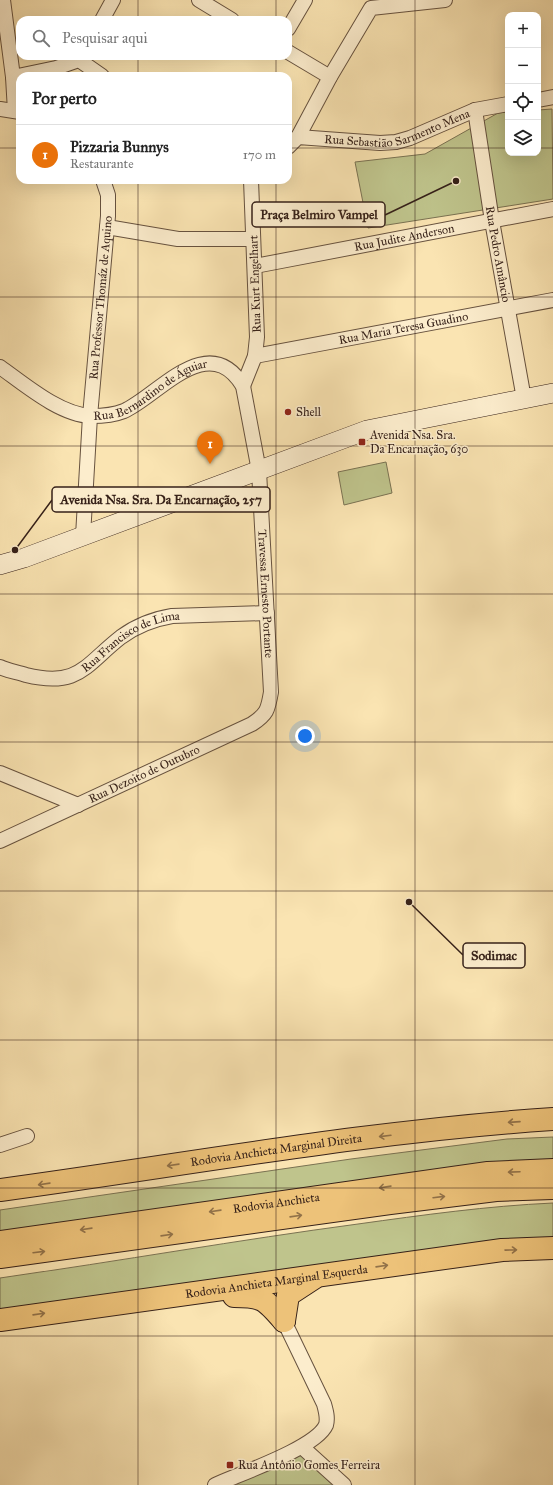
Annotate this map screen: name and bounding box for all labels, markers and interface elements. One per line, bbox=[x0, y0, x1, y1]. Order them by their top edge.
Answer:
map controls bbox=[505, 12, 541, 156]
button: + bbox=[505, 12, 541, 48]
search box bbox=[16, 16, 292, 60]
icon: search bbox=[30, 27, 52, 49]
text: Pesquisar aqui bbox=[62, 29, 148, 47]
button: − bbox=[505, 48, 541, 84]
button: locate bbox=[505, 84, 541, 120]
text: Por perto bbox=[32, 88, 97, 109]
street label: Rua Sebastião Sarmento Mena bbox=[324, 106, 473, 150]
button: layers bbox=[505, 120, 541, 156]
text: Pizzaria Bunnys bbox=[70, 138, 169, 156]
text: 1 bbox=[42, 147, 48, 163]
text: 170 m bbox=[243, 147, 276, 163]
text: Restaurante bbox=[70, 156, 134, 172]
callout: Praça Belmiro Vampel bbox=[252, 202, 385, 227]
street label: Rua Pedro Amâncio bbox=[483, 205, 513, 303]
text: Praça Belmiro Vampel bbox=[260, 207, 378, 223]
street label: Rua Professor Thomáz de Aquino bbox=[86, 215, 115, 380]
street label: Rua Judite Anderson bbox=[353, 221, 456, 254]
street label: Rua Kurt Engelhart bbox=[246, 234, 265, 333]
street label: Rua Maria Teresa Guadino bbox=[338, 309, 469, 347]
street label: Rua Bernardino de Águiar bbox=[93, 356, 208, 423]
place label: Shell bbox=[296, 405, 322, 419]
marker: Shell bbox=[283, 407, 293, 417]
place label: Avenida Nsa. Sra. Da Encarnação, 630 bbox=[369, 428, 468, 456]
pin: 1 bbox=[197, 431, 223, 464]
marker: Avenida Nsa. Sra. Da Encarnação, 630 bbox=[357, 437, 367, 447]
callout: Avenida Nsa. Sra. Da Encarnação, 257 bbox=[52, 487, 270, 512]
text: Avenida Nsa. Sra. Da Encarnação, 257 bbox=[59, 492, 262, 508]
street label: Travessa Ernesto Portante bbox=[255, 529, 276, 658]
street label: Rua Francisco de Lima bbox=[79, 609, 181, 675]
your location bbox=[295, 726, 315, 746]
street label: Rua Dezoito de Outubro bbox=[86, 742, 202, 806]
callout: Sodimac bbox=[463, 943, 525, 968]
text: Sodimac bbox=[471, 948, 518, 964]
one-way arrow bbox=[508, 1118, 521, 1125]
street label: Rodovia Anchieta Marginal Direita bbox=[189, 1131, 364, 1169]
one-way arrow bbox=[379, 1133, 392, 1140]
one-way arrow bbox=[167, 1161, 180, 1169]
one-way arrow bbox=[508, 1168, 521, 1176]
one-way arrow bbox=[38, 1180, 51, 1188]
one-way arrow bbox=[379, 1183, 392, 1191]
street label: Rodovia Anchieta bbox=[232, 1190, 321, 1216]
one-way arrow bbox=[432, 1193, 445, 1201]
one-way arrow bbox=[209, 1208, 222, 1215]
one-way arrow bbox=[289, 1212, 302, 1220]
one-way arrow bbox=[80, 1225, 93, 1233]
one-way arrow bbox=[161, 1231, 174, 1239]
one-way arrow bbox=[504, 1246, 517, 1254]
one-way arrow bbox=[32, 1248, 45, 1255]
street label: Rodovia Anchieta Marginal Esquerda bbox=[184, 1262, 369, 1301]
one-way arrow bbox=[375, 1262, 388, 1270]
one-way arrow bbox=[32, 1310, 45, 1318]
place label: Rua Antônio Gomes Ferreira bbox=[238, 1458, 381, 1472]
marker: Rua Antônio Gomes Ferreira bbox=[225, 1460, 235, 1470]

